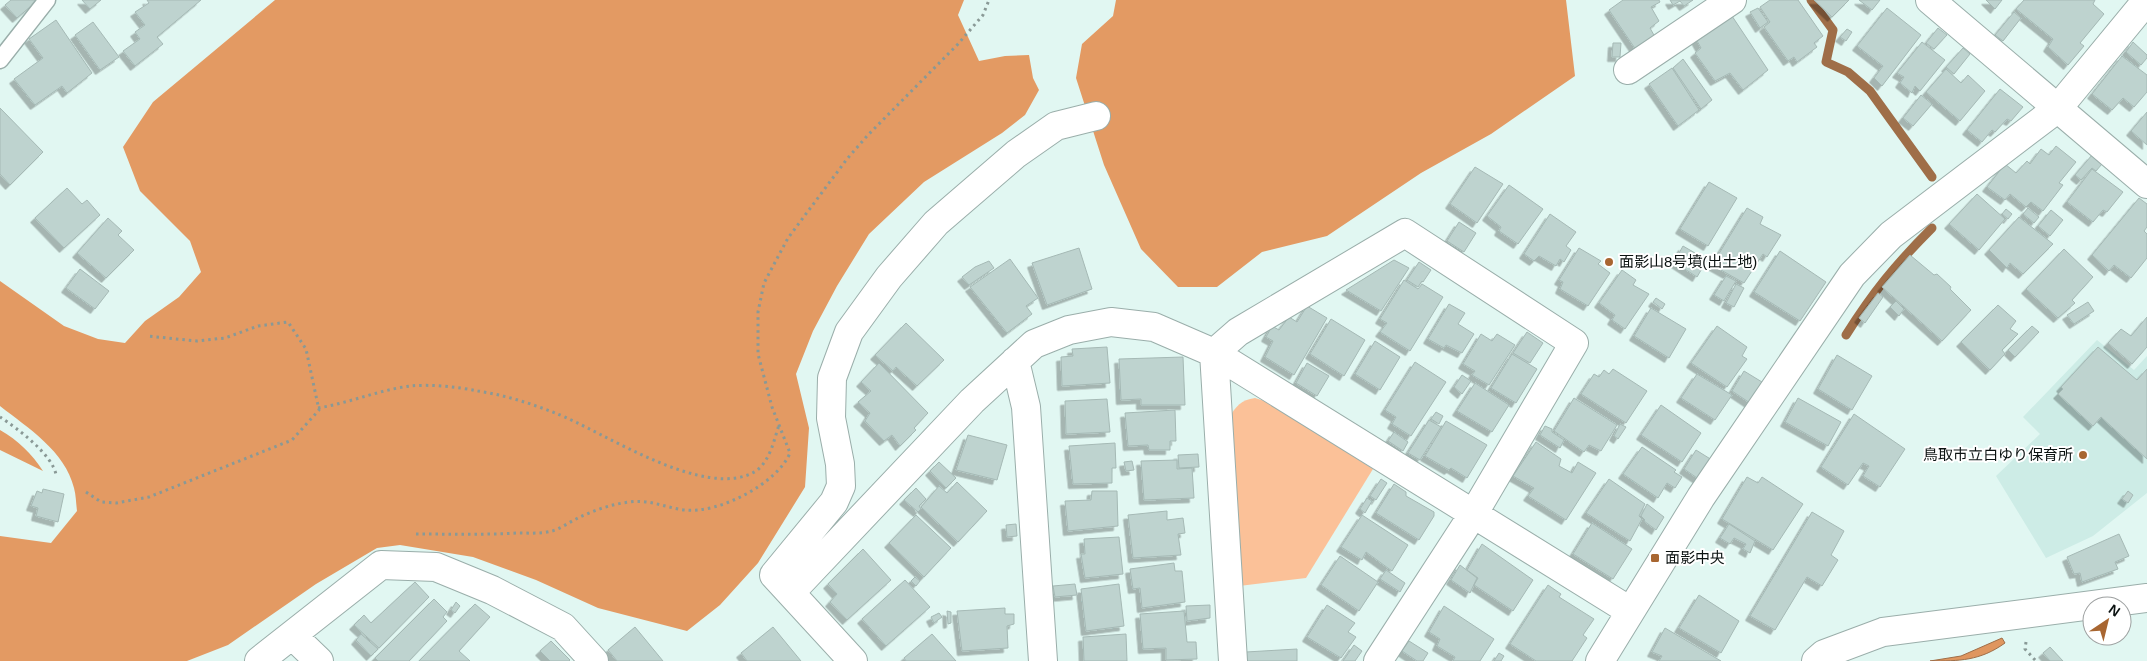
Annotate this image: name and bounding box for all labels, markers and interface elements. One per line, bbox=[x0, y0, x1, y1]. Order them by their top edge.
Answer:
place label: 面影山8号墳(出土地) bbox=[1619, 253, 1757, 270]
marker: 面影山8号墳(出土地) bbox=[1603, 256, 1615, 268]
place label: 鳥取市立白ゆり保育所 bbox=[1923, 446, 2073, 463]
marker: 鳥取市立白ゆり保育所 bbox=[2077, 449, 2089, 461]
place label: 面影中央 bbox=[1665, 549, 1725, 566]
marker: 面影中央 bbox=[1649, 552, 1661, 564]
north arrow bbox=[2082, 596, 2132, 646]
text: N bbox=[2106, 601, 2123, 620]

